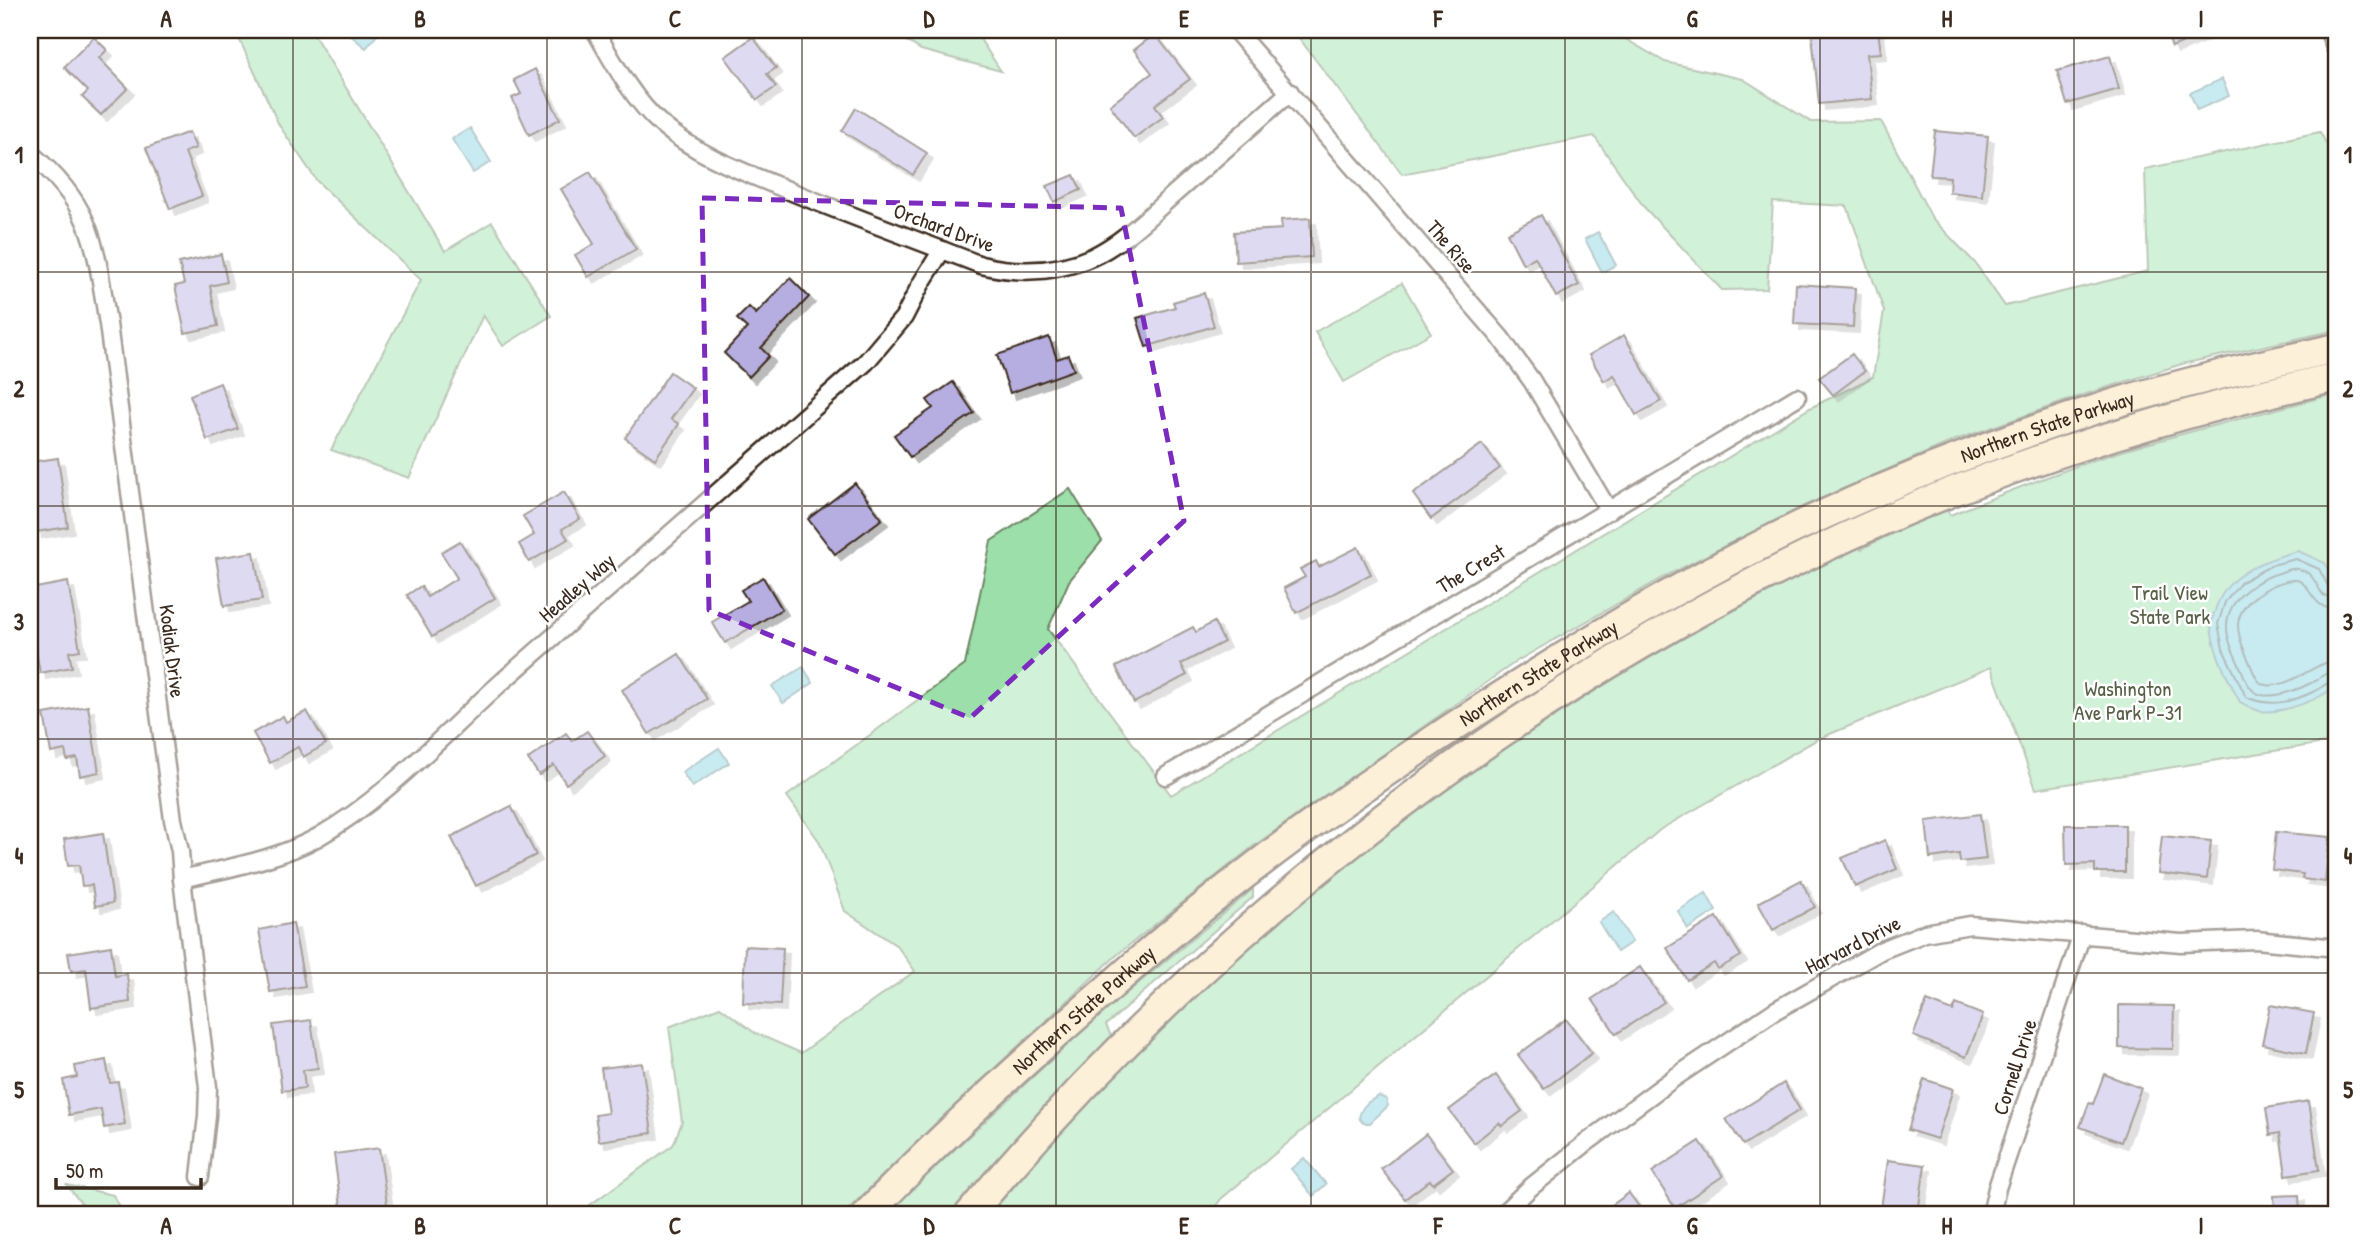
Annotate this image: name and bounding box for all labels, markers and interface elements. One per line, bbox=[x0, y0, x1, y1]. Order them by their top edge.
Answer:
text: A bbox=[160, 3, 172, 34]
text: B bbox=[414, 3, 426, 34]
text: C bbox=[669, 3, 681, 34]
text: D bbox=[924, 3, 936, 34]
text: E bbox=[1179, 3, 1190, 34]
text: F bbox=[1433, 3, 1444, 34]
text: G bbox=[1686, 3, 1698, 34]
text: H bbox=[1942, 3, 1953, 34]
text: I bbox=[2198, 3, 2204, 34]
text: 1 bbox=[15, 139, 23, 170]
text: 1 bbox=[2344, 139, 2352, 170]
street label: Orchard Drive bbox=[890, 196, 999, 259]
street label: The Rise bbox=[1420, 214, 1483, 280]
text: 2 bbox=[14, 373, 25, 404]
text: 2 bbox=[2343, 373, 2354, 404]
street label: Northern State Parkway bbox=[1956, 383, 2138, 470]
street label: The Crest bbox=[1431, 536, 1511, 600]
street label: Headley Way bbox=[532, 546, 621, 629]
park label: Trail View State Park bbox=[2130, 578, 2211, 631]
street label: Kodiak Drive bbox=[152, 603, 193, 699]
text: 3 bbox=[14, 606, 24, 637]
text: 3 bbox=[2343, 606, 2353, 637]
street label: Northern State Parkway bbox=[1453, 612, 1623, 733]
park label: Washington Ave Park P-31 bbox=[2074, 674, 2182, 727]
text: 4 bbox=[15, 840, 24, 871]
text: 4 bbox=[2344, 840, 2353, 871]
street label: Harvard Drive bbox=[1800, 908, 1905, 981]
street label: Northern State Parkway bbox=[1005, 938, 1161, 1081]
street label: Cornell Drive bbox=[1985, 1015, 2044, 1119]
text: 5 bbox=[14, 1074, 24, 1105]
text: 5 bbox=[2343, 1074, 2353, 1105]
scale bar bbox=[56, 1147, 201, 1191]
text: 50 m bbox=[66, 1156, 103, 1185]
text: A bbox=[160, 1210, 172, 1241]
text: B bbox=[414, 1210, 426, 1241]
text: C bbox=[669, 1210, 681, 1241]
text: D bbox=[924, 1210, 936, 1241]
text: E bbox=[1179, 1210, 1190, 1241]
text: F bbox=[1433, 1210, 1444, 1241]
text: G bbox=[1686, 1210, 1698, 1241]
text: H bbox=[1942, 1210, 1953, 1241]
text: I bbox=[2198, 1210, 2204, 1241]

